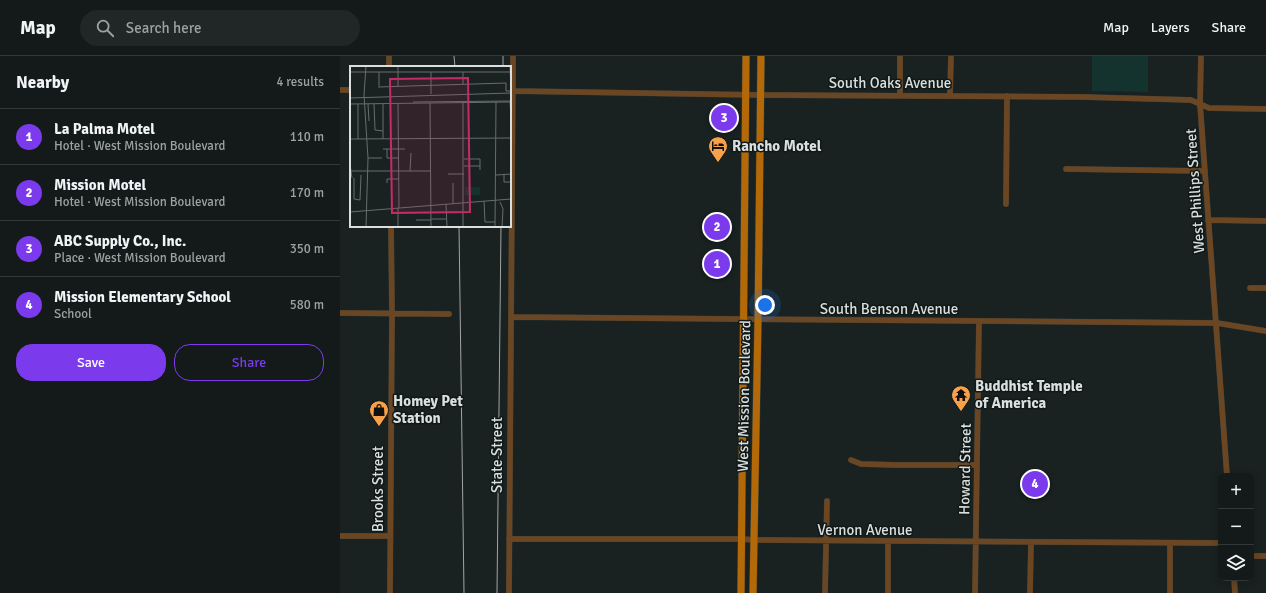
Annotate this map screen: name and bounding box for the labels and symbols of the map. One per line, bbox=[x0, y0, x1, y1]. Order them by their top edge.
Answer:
inset map bbox=[350, 66, 511, 227]
street label: South Oaks Avenue bbox=[829, 74, 951, 92]
pin: 3 bbox=[711, 103, 737, 133]
street label: West Phillips Street bbox=[1182, 128, 1208, 254]
hotel icon: Rancho Motel bbox=[707, 135, 729, 163]
place label: Rancho Motel bbox=[732, 137, 822, 155]
pin: 2 bbox=[704, 212, 730, 242]
pin: 1 bbox=[704, 249, 730, 279]
your location bbox=[755, 295, 775, 315]
street label: South Benson Avenue bbox=[820, 300, 958, 318]
street label: West Mission Boulevard bbox=[734, 320, 754, 472]
place label: Buddhist Temple of America bbox=[975, 377, 1083, 412]
temple icon: Buddhist Temple of America bbox=[950, 384, 972, 412]
place label: Homey Pet Station bbox=[393, 392, 463, 427]
shop icon: Homey Pet Station bbox=[368, 399, 390, 427]
street label: State Street bbox=[488, 417, 506, 493]
street label: Howard Street bbox=[955, 423, 975, 515]
street label: Brooks Street bbox=[369, 446, 387, 532]
pin: 4 bbox=[1022, 469, 1048, 499]
street label: Vernon Avenue bbox=[817, 521, 913, 539]

